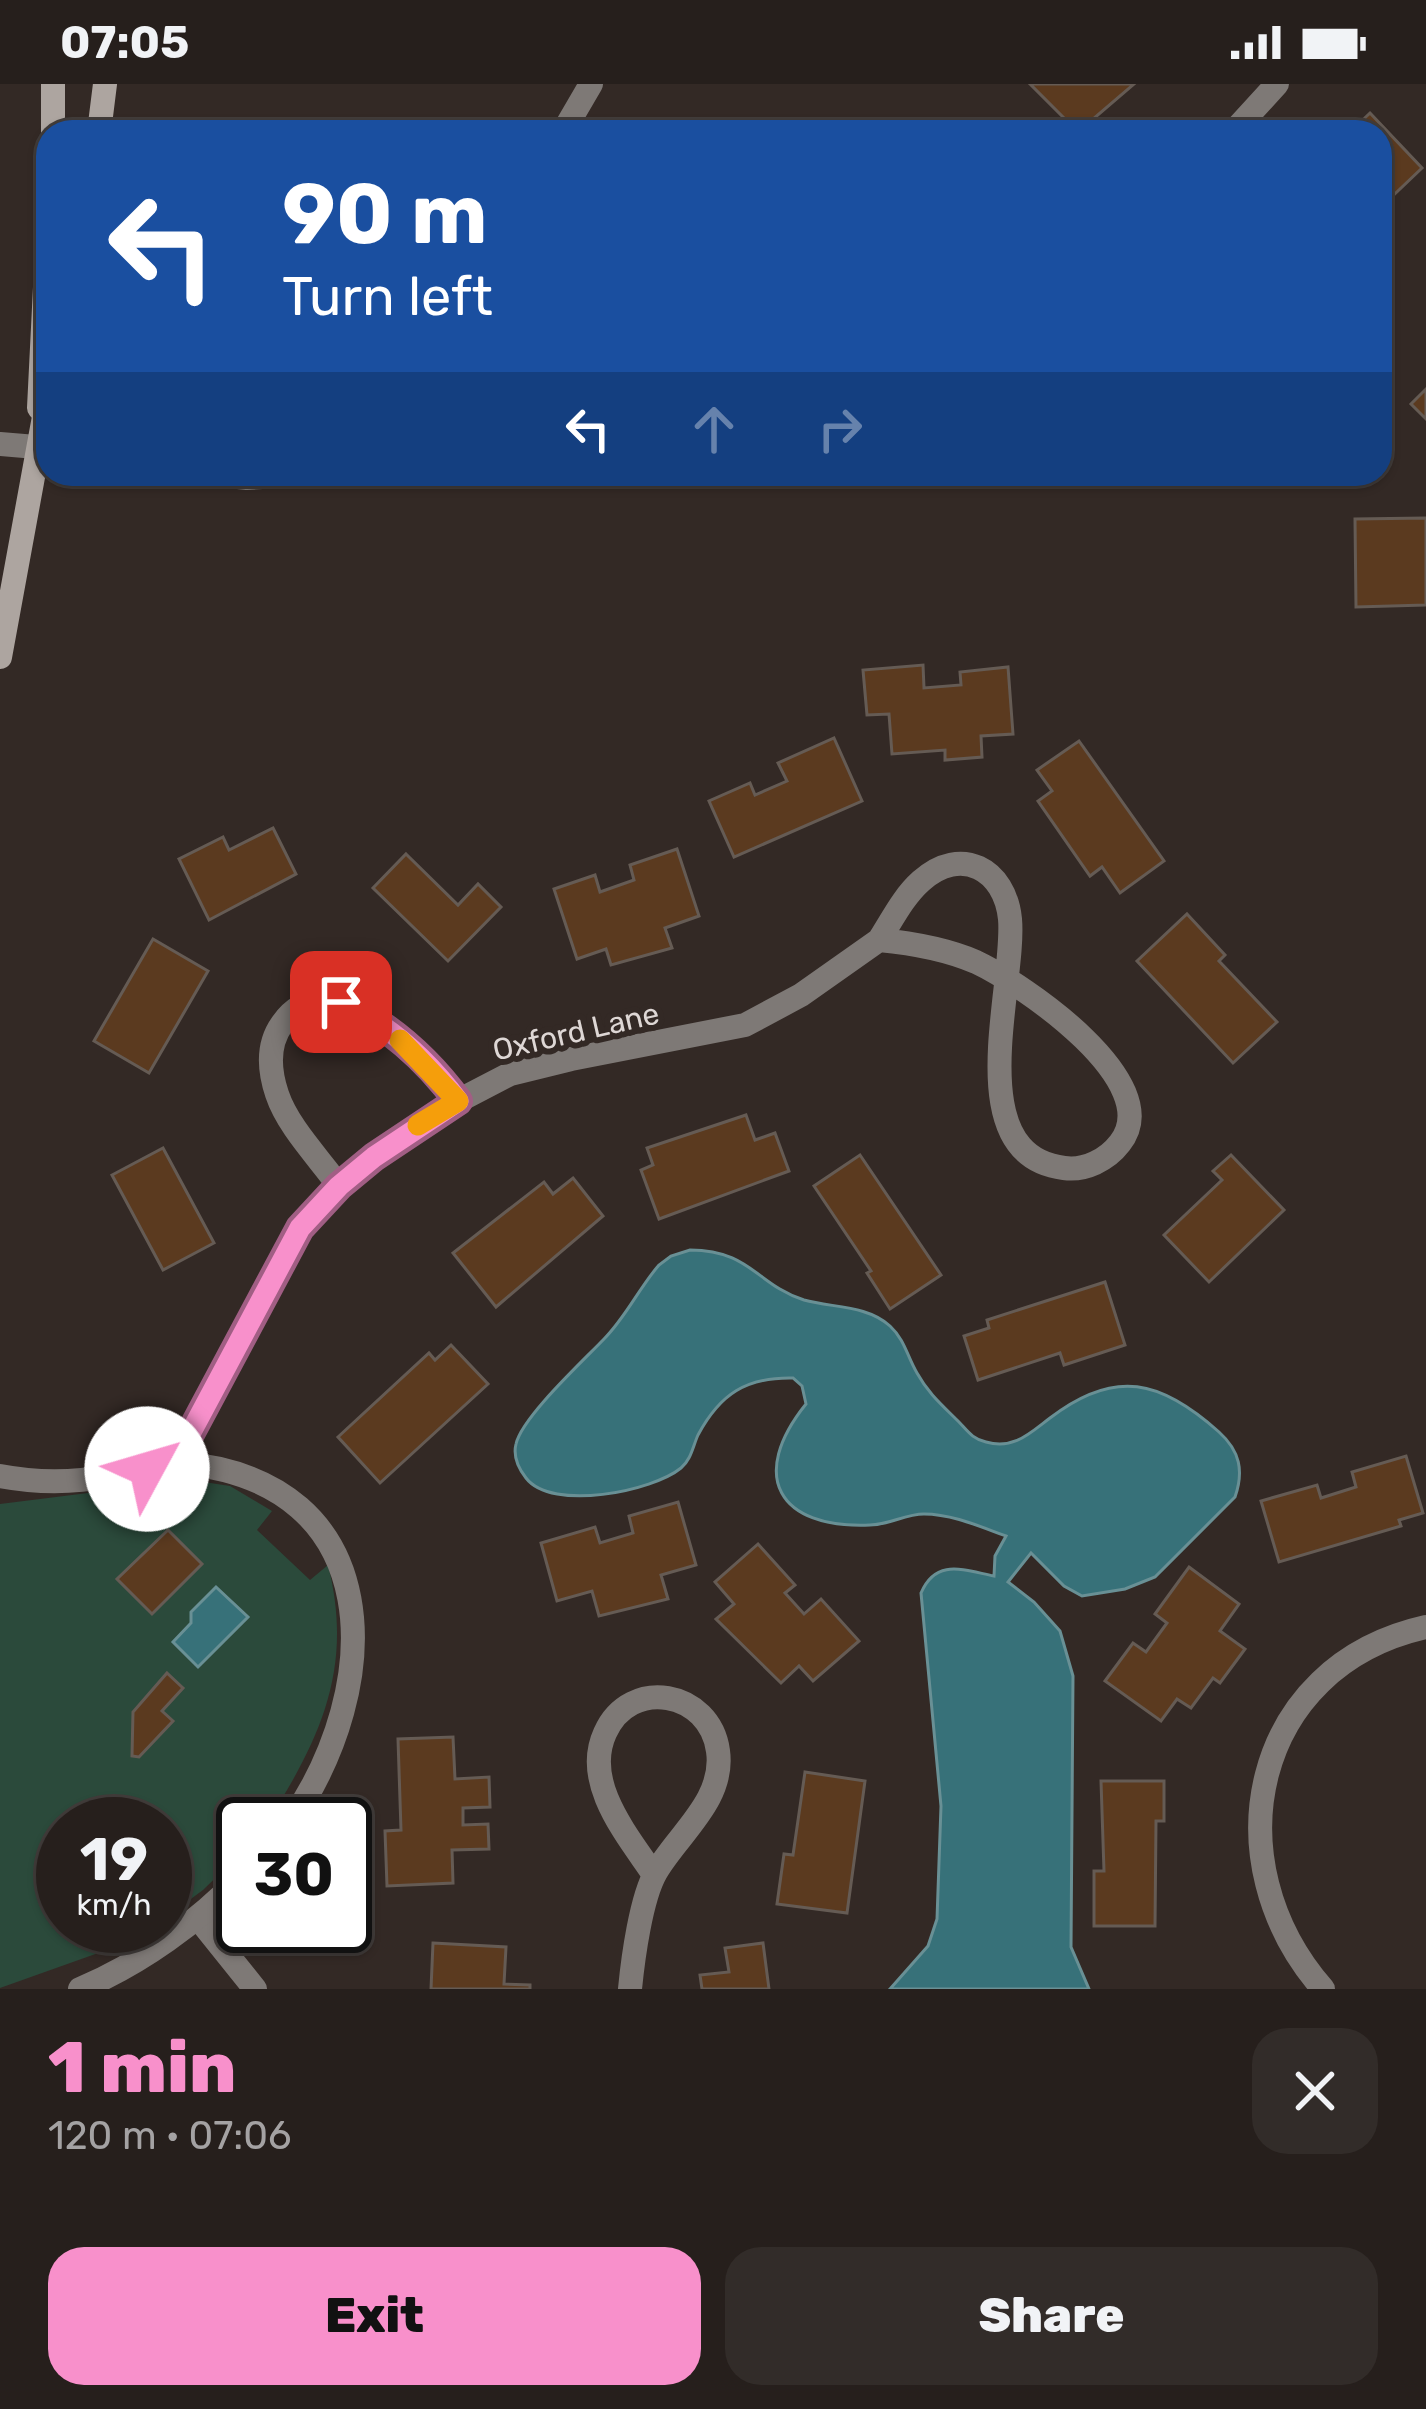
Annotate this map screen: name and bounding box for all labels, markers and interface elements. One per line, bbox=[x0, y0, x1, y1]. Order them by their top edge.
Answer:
text: 07:05 bbox=[60, 16, 189, 69]
text: 90 m bbox=[282, 164, 488, 264]
icon: left bbox=[84, 168, 240, 324]
text: Turn left bbox=[282, 265, 493, 329]
icon: left bbox=[555, 396, 621, 462]
icon: ahead bbox=[681, 396, 747, 462]
icon: right bbox=[807, 396, 873, 462]
pin bbox=[290, 951, 392, 1053]
icon: arrive bbox=[308, 969, 374, 1035]
street label: Oxford Lane bbox=[489, 995, 663, 1069]
position arrow bbox=[84, 1406, 210, 1532]
speed limit sign: 30 bbox=[216, 1797, 372, 1953]
text: 19 bbox=[80, 1824, 148, 1895]
text: km/h bbox=[77, 1887, 151, 1923]
text: 1 min bbox=[48, 2025, 236, 2110]
button: close bbox=[1252, 2028, 1378, 2154]
text: 120 m · 07:06 bbox=[48, 2113, 292, 2159]
button: Exit bbox=[48, 2247, 701, 2385]
button: Share bbox=[725, 2247, 1378, 2385]

